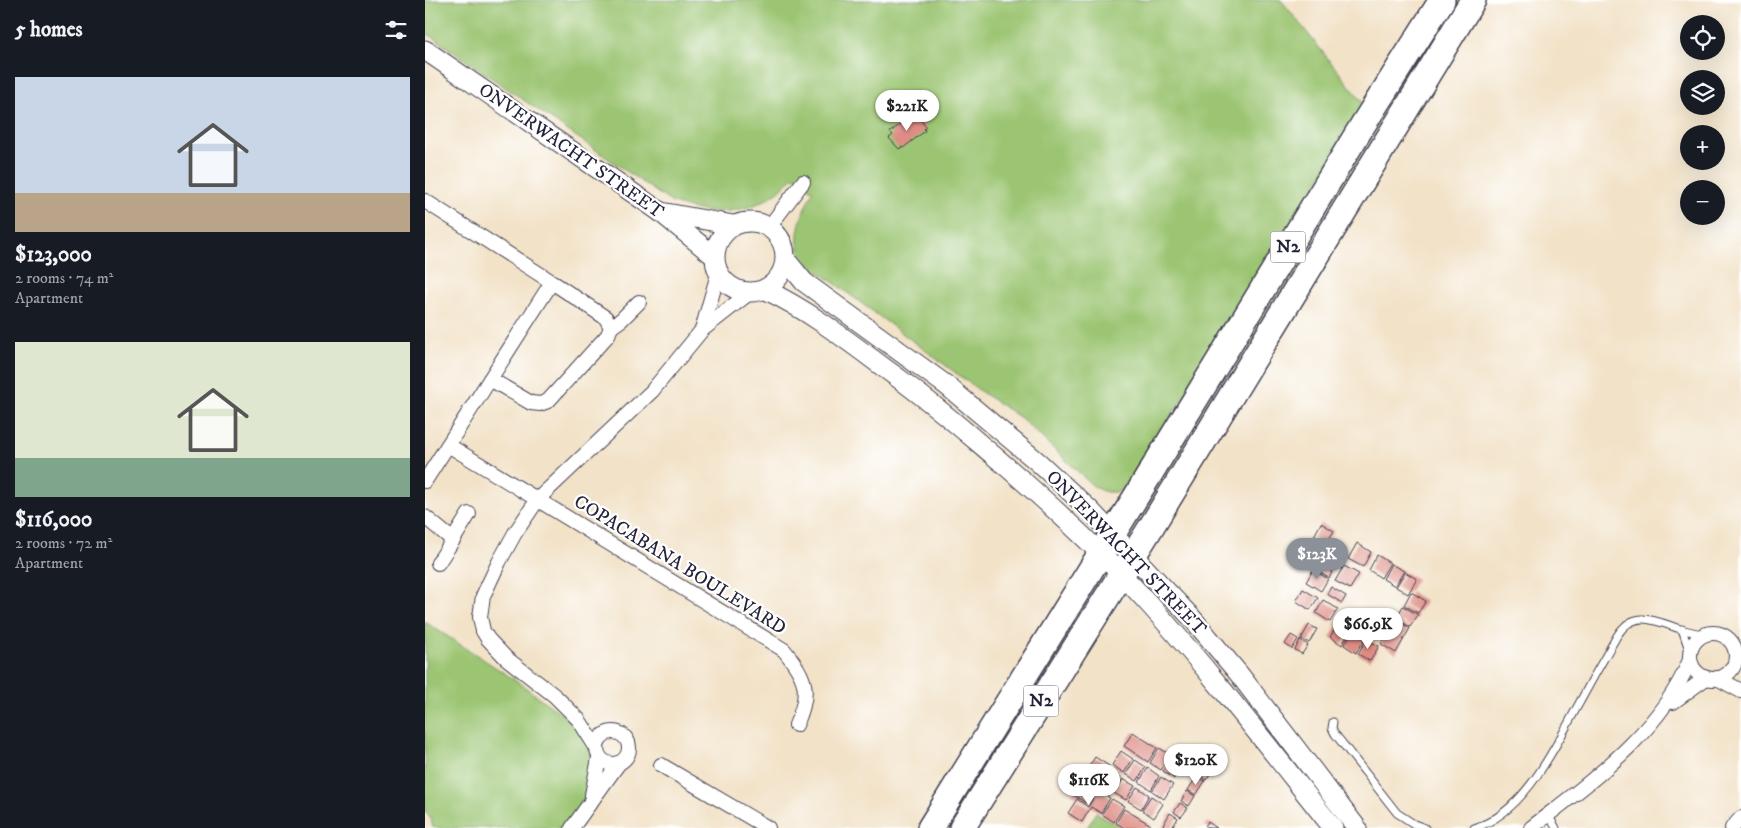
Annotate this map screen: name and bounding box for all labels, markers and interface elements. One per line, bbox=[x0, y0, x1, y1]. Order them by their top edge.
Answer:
map controls bbox=[1680, 15, 1725, 225]
button: locate bbox=[1680, 15, 1725, 60]
icon: filters bbox=[382, 16, 410, 44]
text: 5 homes bbox=[15, 17, 83, 43]
button: layers bbox=[1680, 70, 1725, 115]
street label: ONVERWACHT STREET bbox=[474, 78, 668, 224]
pin: $221K bbox=[872, 90, 942, 132]
text: $221K bbox=[886, 96, 928, 116]
icon: home bbox=[168, 110, 258, 200]
button: + bbox=[1680, 125, 1725, 170]
button: − bbox=[1680, 180, 1725, 225]
road number: N2 bbox=[1271, 232, 1305, 262]
text: $123,000 bbox=[15, 242, 92, 268]
text: 2 rooms · 74 m² bbox=[15, 268, 113, 288]
text: Apartment bbox=[15, 288, 83, 308]
icon: home bbox=[168, 375, 258, 465]
street label: ONVERWACHT STREET bbox=[1041, 466, 1211, 641]
street label: COPACABANA BOULEVARD bbox=[570, 490, 790, 640]
text: $116,000 bbox=[15, 507, 92, 533]
text: 2 rooms · 72 m² bbox=[15, 533, 112, 553]
pin: $123K bbox=[1282, 538, 1352, 580]
text: $123K bbox=[1297, 544, 1337, 564]
text: Apartment bbox=[15, 553, 83, 573]
pin: $66.9K bbox=[1327, 608, 1409, 650]
text: $66.9K bbox=[1344, 614, 1392, 634]
road number: N2 bbox=[1023, 686, 1059, 716]
pin: $120K bbox=[1161, 744, 1231, 786]
text: $120K bbox=[1175, 750, 1217, 770]
pin: $116K bbox=[1054, 764, 1124, 806]
text: $116K bbox=[1069, 770, 1109, 790]

